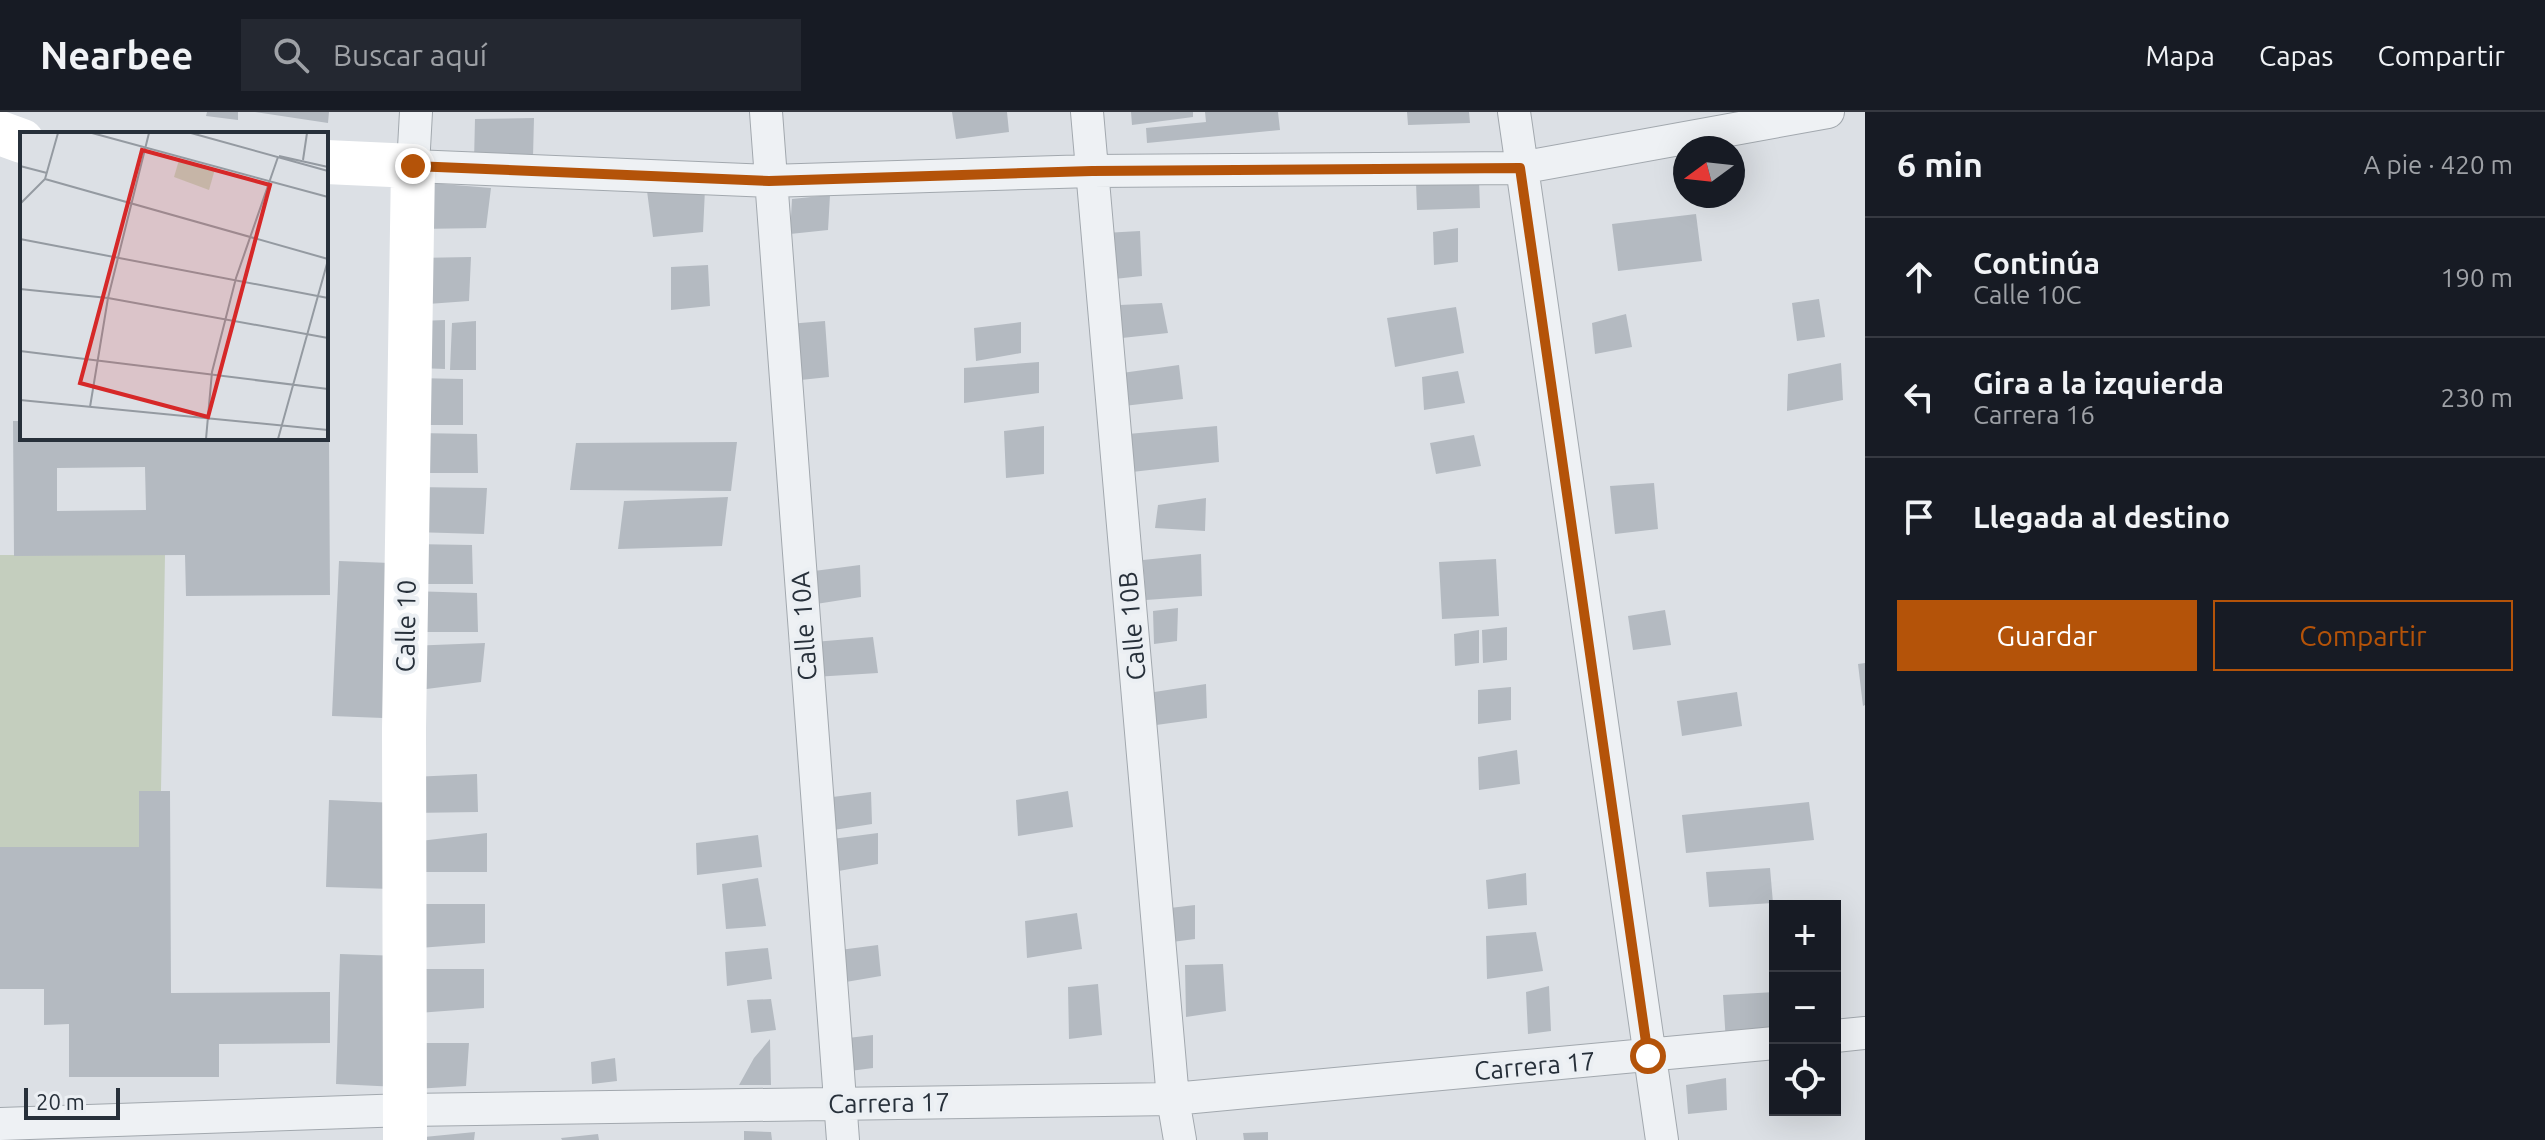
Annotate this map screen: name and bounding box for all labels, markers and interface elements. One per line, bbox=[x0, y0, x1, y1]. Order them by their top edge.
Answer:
search box bbox=[241, 19, 801, 91]
icon: search bbox=[269, 33, 313, 77]
text: Nearbee bbox=[40, 34, 193, 76]
text: Buscar aquí bbox=[333, 38, 487, 72]
text: Mapa bbox=[2145, 40, 2215, 71]
text: Capas bbox=[2259, 40, 2334, 71]
text: Compartir bbox=[2378, 40, 2505, 71]
inset map bbox=[20, 132, 328, 440]
north arrow bbox=[1673, 136, 1745, 208]
text: 6 min bbox=[1897, 145, 1983, 183]
route end bbox=[395, 148, 431, 184]
text: A pie · 420 m bbox=[2364, 150, 2513, 179]
text: Continúa bbox=[1973, 246, 2100, 280]
icon: ahead bbox=[1897, 255, 1941, 299]
text: 190 m bbox=[2441, 263, 2513, 292]
text: Calle 10C bbox=[1973, 280, 2082, 309]
text: Gira a la izquierda bbox=[1973, 366, 2224, 400]
icon: left bbox=[1897, 375, 1941, 419]
text: 230 m bbox=[2441, 383, 2513, 412]
text: Carrera 16 bbox=[1973, 400, 2095, 429]
icon: arrive bbox=[1897, 495, 1941, 539]
text: Llegada al destino bbox=[1973, 500, 2230, 534]
street label: Calle 10A bbox=[785, 570, 822, 682]
street label: Calle 10B bbox=[1112, 570, 1151, 682]
street label: Calle 10 bbox=[390, 579, 421, 673]
button: Guardar bbox=[1897, 600, 2197, 671]
button: Compartir bbox=[2213, 600, 2513, 671]
map controls bbox=[1769, 900, 1841, 1116]
button: + bbox=[1769, 900, 1841, 972]
button: − bbox=[1769, 972, 1841, 1044]
route start bbox=[1630, 1038, 1666, 1074]
button: locate bbox=[1769, 1044, 1841, 1116]
street label: Carrera 17 bbox=[1473, 1046, 1597, 1085]
scale bar bbox=[24, 1084, 120, 1120]
street label: Carrera 17 bbox=[828, 1087, 950, 1118]
text: 20 m bbox=[36, 1089, 85, 1114]

